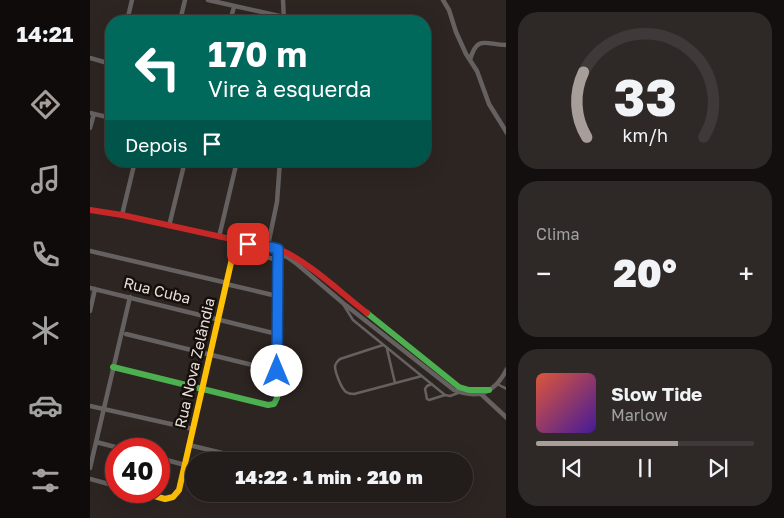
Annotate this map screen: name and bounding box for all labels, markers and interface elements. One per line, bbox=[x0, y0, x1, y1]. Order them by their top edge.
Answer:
text: 14:21 bbox=[17, 20, 73, 47]
text: 170 m bbox=[208, 33, 307, 75]
icon: left bbox=[125, 35, 190, 100]
text: 33 bbox=[613, 65, 677, 127]
text: Vire à esquerda bbox=[208, 75, 372, 102]
icon: directions bbox=[28, 87, 63, 122]
text: km/h bbox=[622, 124, 668, 146]
icon: arrive bbox=[198, 130, 226, 158]
text: Depois bbox=[125, 133, 188, 156]
icon: music bbox=[28, 162, 63, 197]
pin bbox=[227, 223, 269, 265]
text: Clima bbox=[536, 224, 580, 244]
icon: arrive bbox=[234, 230, 262, 258]
icon: phone bbox=[28, 237, 63, 272]
text: 20° bbox=[613, 250, 677, 295]
text: − bbox=[536, 257, 551, 290]
text: + bbox=[739, 257, 754, 290]
street label: Rua Cuba bbox=[122, 273, 193, 307]
street label: Rua Nova Zelândia bbox=[170, 296, 218, 430]
icon: climate bbox=[28, 313, 63, 348]
position arrow bbox=[250, 344, 302, 396]
text: Slow Tide bbox=[611, 382, 702, 405]
icon: car bbox=[28, 388, 63, 423]
text: Marlow bbox=[611, 405, 667, 425]
speed limit sign: 40 bbox=[105, 438, 170, 503]
icon: previous bbox=[558, 454, 586, 482]
icon: pause bbox=[631, 454, 659, 482]
icon: next bbox=[704, 454, 732, 482]
icon: filters bbox=[28, 463, 63, 498]
text: 14:22 · 1 min · 210 m bbox=[235, 465, 423, 488]

